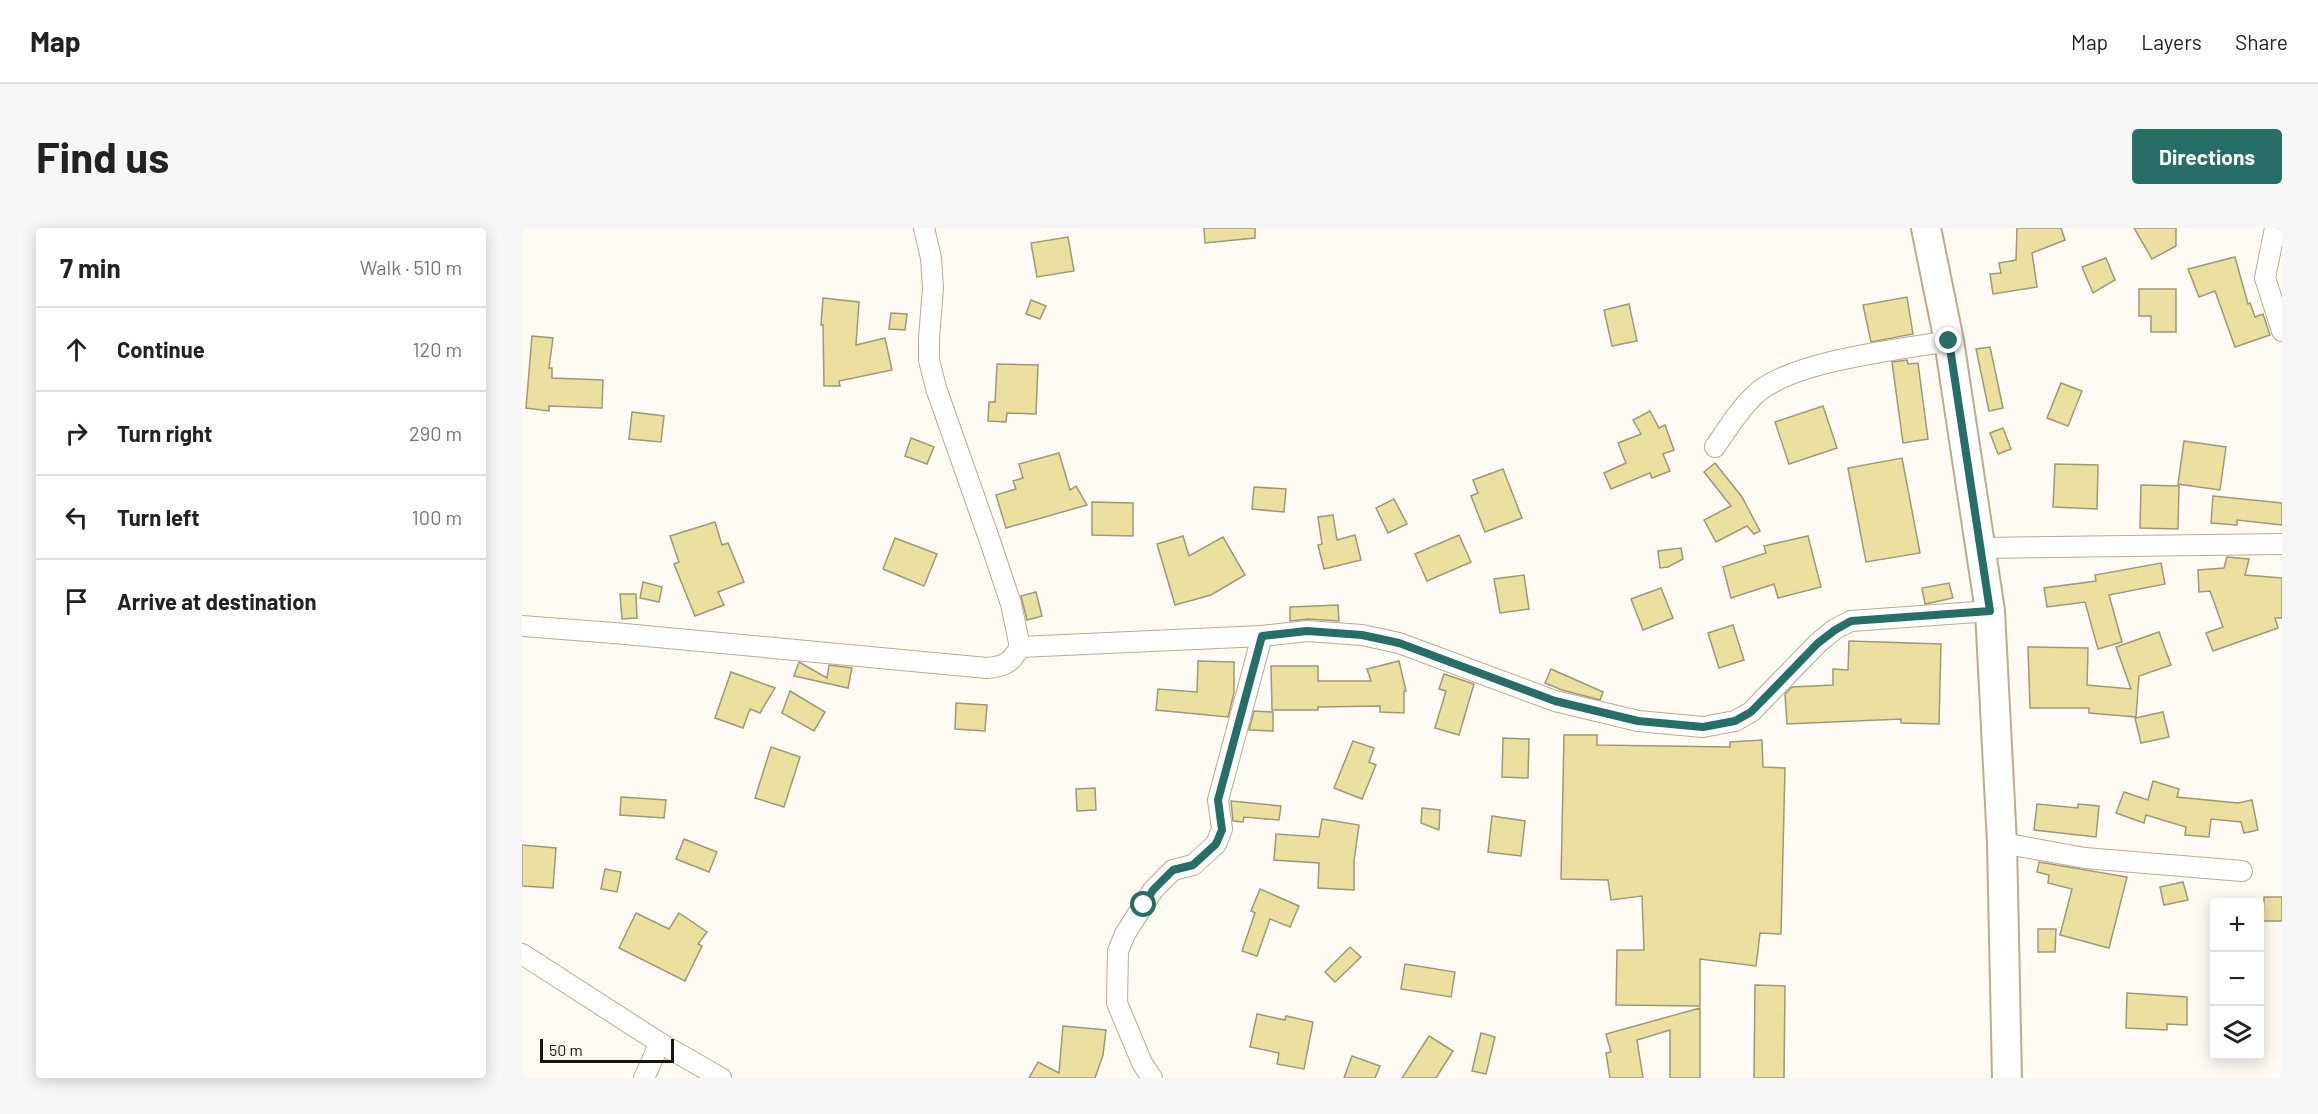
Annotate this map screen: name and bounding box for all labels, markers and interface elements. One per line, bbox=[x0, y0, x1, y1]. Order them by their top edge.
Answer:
text: Map bbox=[30, 24, 81, 58]
text: Map bbox=[2071, 29, 2108, 54]
text: Layers bbox=[2141, 29, 2202, 54]
text: Share bbox=[2235, 29, 2288, 54]
button: Directions bbox=[2132, 129, 2282, 184]
text: Find us bbox=[36, 131, 169, 181]
text: 7 min bbox=[60, 252, 121, 283]
text: Walk · 510 m bbox=[360, 255, 462, 279]
route end bbox=[1935, 327, 1961, 353]
icon: ahead bbox=[60, 333, 93, 366]
text: Continue bbox=[117, 336, 205, 362]
text: 120 m bbox=[412, 337, 462, 361]
icon: right bbox=[60, 417, 93, 450]
text: Turn right bbox=[117, 420, 212, 446]
text: 290 m bbox=[409, 421, 462, 445]
icon: left bbox=[60, 501, 93, 534]
text: Turn left bbox=[117, 504, 200, 530]
text: 100 m bbox=[412, 505, 462, 529]
icon: arrive bbox=[60, 585, 93, 618]
text: Arrive at destination bbox=[117, 588, 316, 614]
route start bbox=[1130, 891, 1156, 917]
map controls bbox=[2210, 898, 2264, 1060]
button: + bbox=[2210, 898, 2264, 952]
button: − bbox=[2210, 952, 2264, 1006]
button: layers bbox=[2210, 1006, 2264, 1060]
scale bar bbox=[540, 1036, 674, 1064]
text: 50 m bbox=[549, 1040, 583, 1059]

